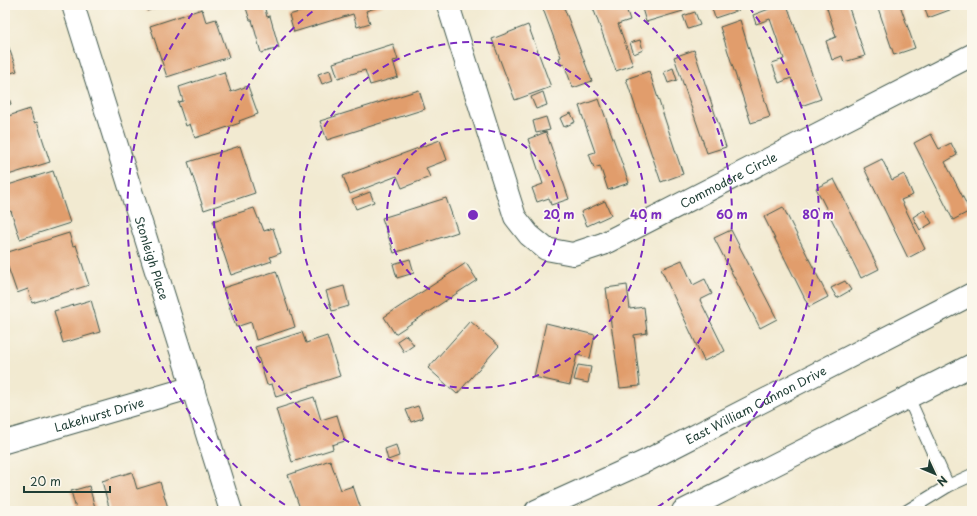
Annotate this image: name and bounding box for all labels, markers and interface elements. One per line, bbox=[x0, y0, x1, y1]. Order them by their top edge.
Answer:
street label: Commodore Circle bbox=[677, 147, 780, 212]
text: 20 m bbox=[543, 205, 575, 223]
text: 40 m bbox=[630, 205, 662, 223]
text: 60 m bbox=[716, 205, 748, 223]
text: 80 m bbox=[802, 205, 834, 223]
centre of rings bbox=[466, 208, 480, 222]
street label: Stonleigh Place bbox=[130, 214, 174, 302]
street label: East William Cannon Drive bbox=[682, 361, 829, 448]
street label: Lakehurst Drive bbox=[52, 393, 146, 436]
north arrow bbox=[915, 454, 955, 494]
scale bar bbox=[24, 468, 110, 494]
text: 20 m bbox=[30, 472, 61, 490]
text: N bbox=[933, 472, 952, 491]

